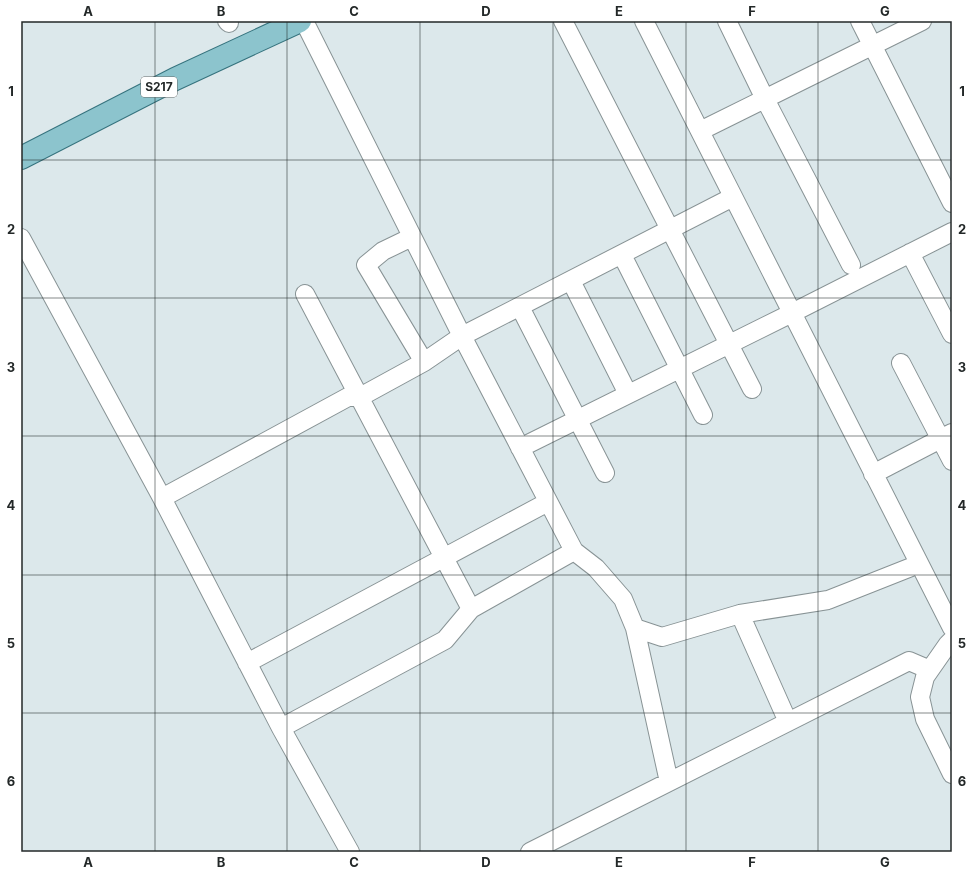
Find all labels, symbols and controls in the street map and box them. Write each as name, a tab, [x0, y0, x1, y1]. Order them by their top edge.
text: A	[83, 3, 93, 19]
text: B	[217, 3, 226, 19]
text: C	[349, 3, 359, 19]
text: D	[481, 3, 491, 19]
text: E	[615, 3, 623, 19]
text: F	[748, 3, 756, 19]
text: G	[880, 3, 890, 19]
road number: S217	[141, 77, 177, 97]
text: 1	[8, 83, 14, 99]
text: 1	[959, 83, 965, 99]
text: 2	[7, 221, 15, 237]
text: 2	[958, 221, 966, 237]
text: 3	[7, 359, 15, 375]
text: 3	[958, 359, 966, 375]
text: 4	[7, 497, 16, 513]
text: 4	[958, 497, 967, 513]
text: 5	[7, 635, 15, 651]
text: 5	[958, 635, 966, 651]
text: 6	[7, 773, 15, 789]
text: 6	[958, 773, 966, 789]
text: A	[83, 854, 93, 870]
text: B	[217, 854, 226, 870]
text: C	[349, 854, 359, 870]
text: D	[481, 854, 491, 870]
text: E	[615, 854, 623, 870]
text: F	[748, 854, 756, 870]
text: G	[880, 854, 890, 870]

